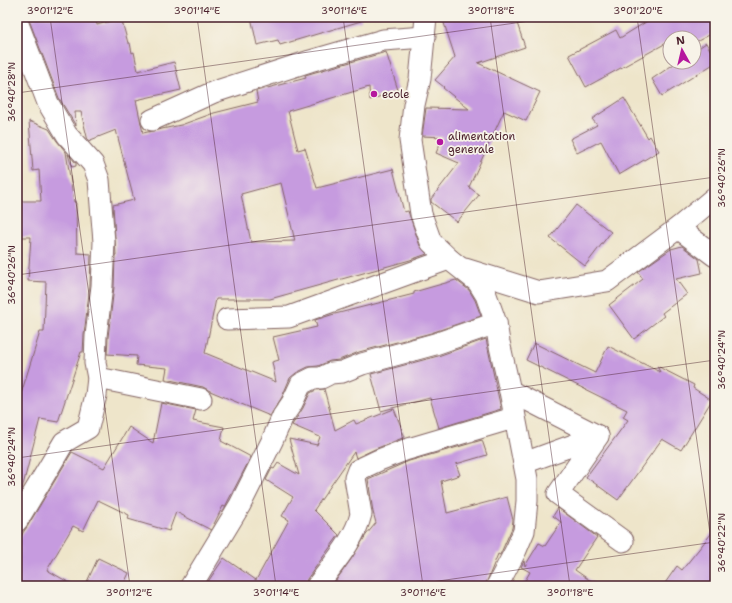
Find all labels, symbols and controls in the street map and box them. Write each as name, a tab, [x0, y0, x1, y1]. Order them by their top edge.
text: 3°01'12"E	[27, 4, 73, 17]
text: 3°01'14"E	[174, 4, 220, 17]
text: 3°01'16"E	[321, 4, 367, 17]
text: 3°01'18"E	[468, 4, 514, 17]
text: 3°01'20"E	[613, 4, 663, 17]
north arrow	[662, 30, 702, 70]
text: N	[675, 33, 686, 49]
text: 36°40'28"N	[5, 62, 18, 122]
place label: ecole	[382, 87, 410, 102]
marker: ecole	[369, 89, 379, 99]
place label: alimentation generale	[448, 129, 516, 157]
marker: alimentation generale	[435, 137, 445, 147]
text: 36°40'26"N	[715, 148, 728, 208]
text: 36°40'26"N	[5, 245, 18, 305]
text: 36°40'24"N	[715, 330, 728, 390]
text: 36°40'24"N	[5, 427, 18, 487]
text: 36°40'22"N	[715, 513, 728, 573]
text: 3°01'12"E	[106, 586, 152, 599]
text: 3°01'14"E	[253, 586, 299, 599]
text: 3°01'16"E	[400, 586, 446, 599]
text: 3°01'18"E	[547, 586, 593, 599]

